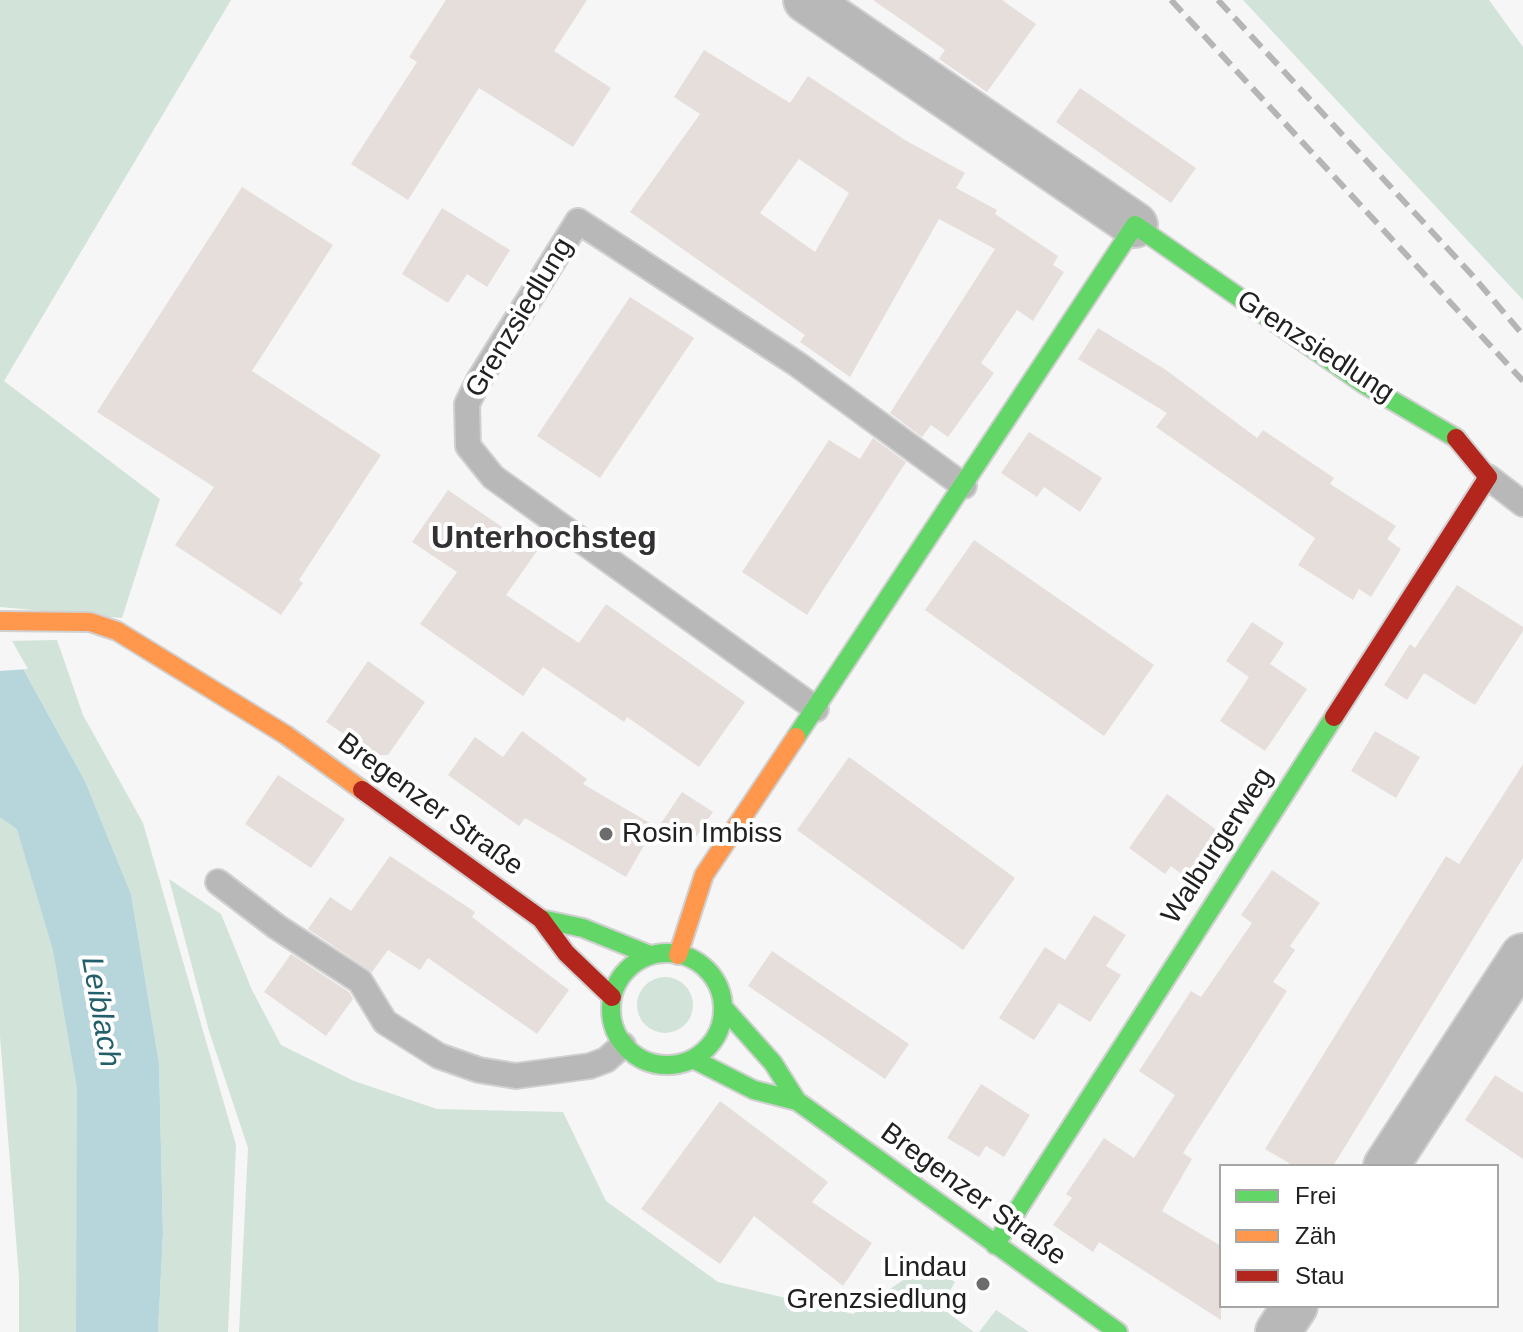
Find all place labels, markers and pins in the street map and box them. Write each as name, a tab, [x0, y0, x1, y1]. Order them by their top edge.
place label: Rosin Imbiss	[622, 817, 782, 851]
marker: Rosin Imbiss	[597, 825, 615, 843]
place label: Lindau Grenzsiedlung	[786, 1251, 967, 1317]
marker: Lindau Grenzsiedlung	[974, 1275, 992, 1293]

